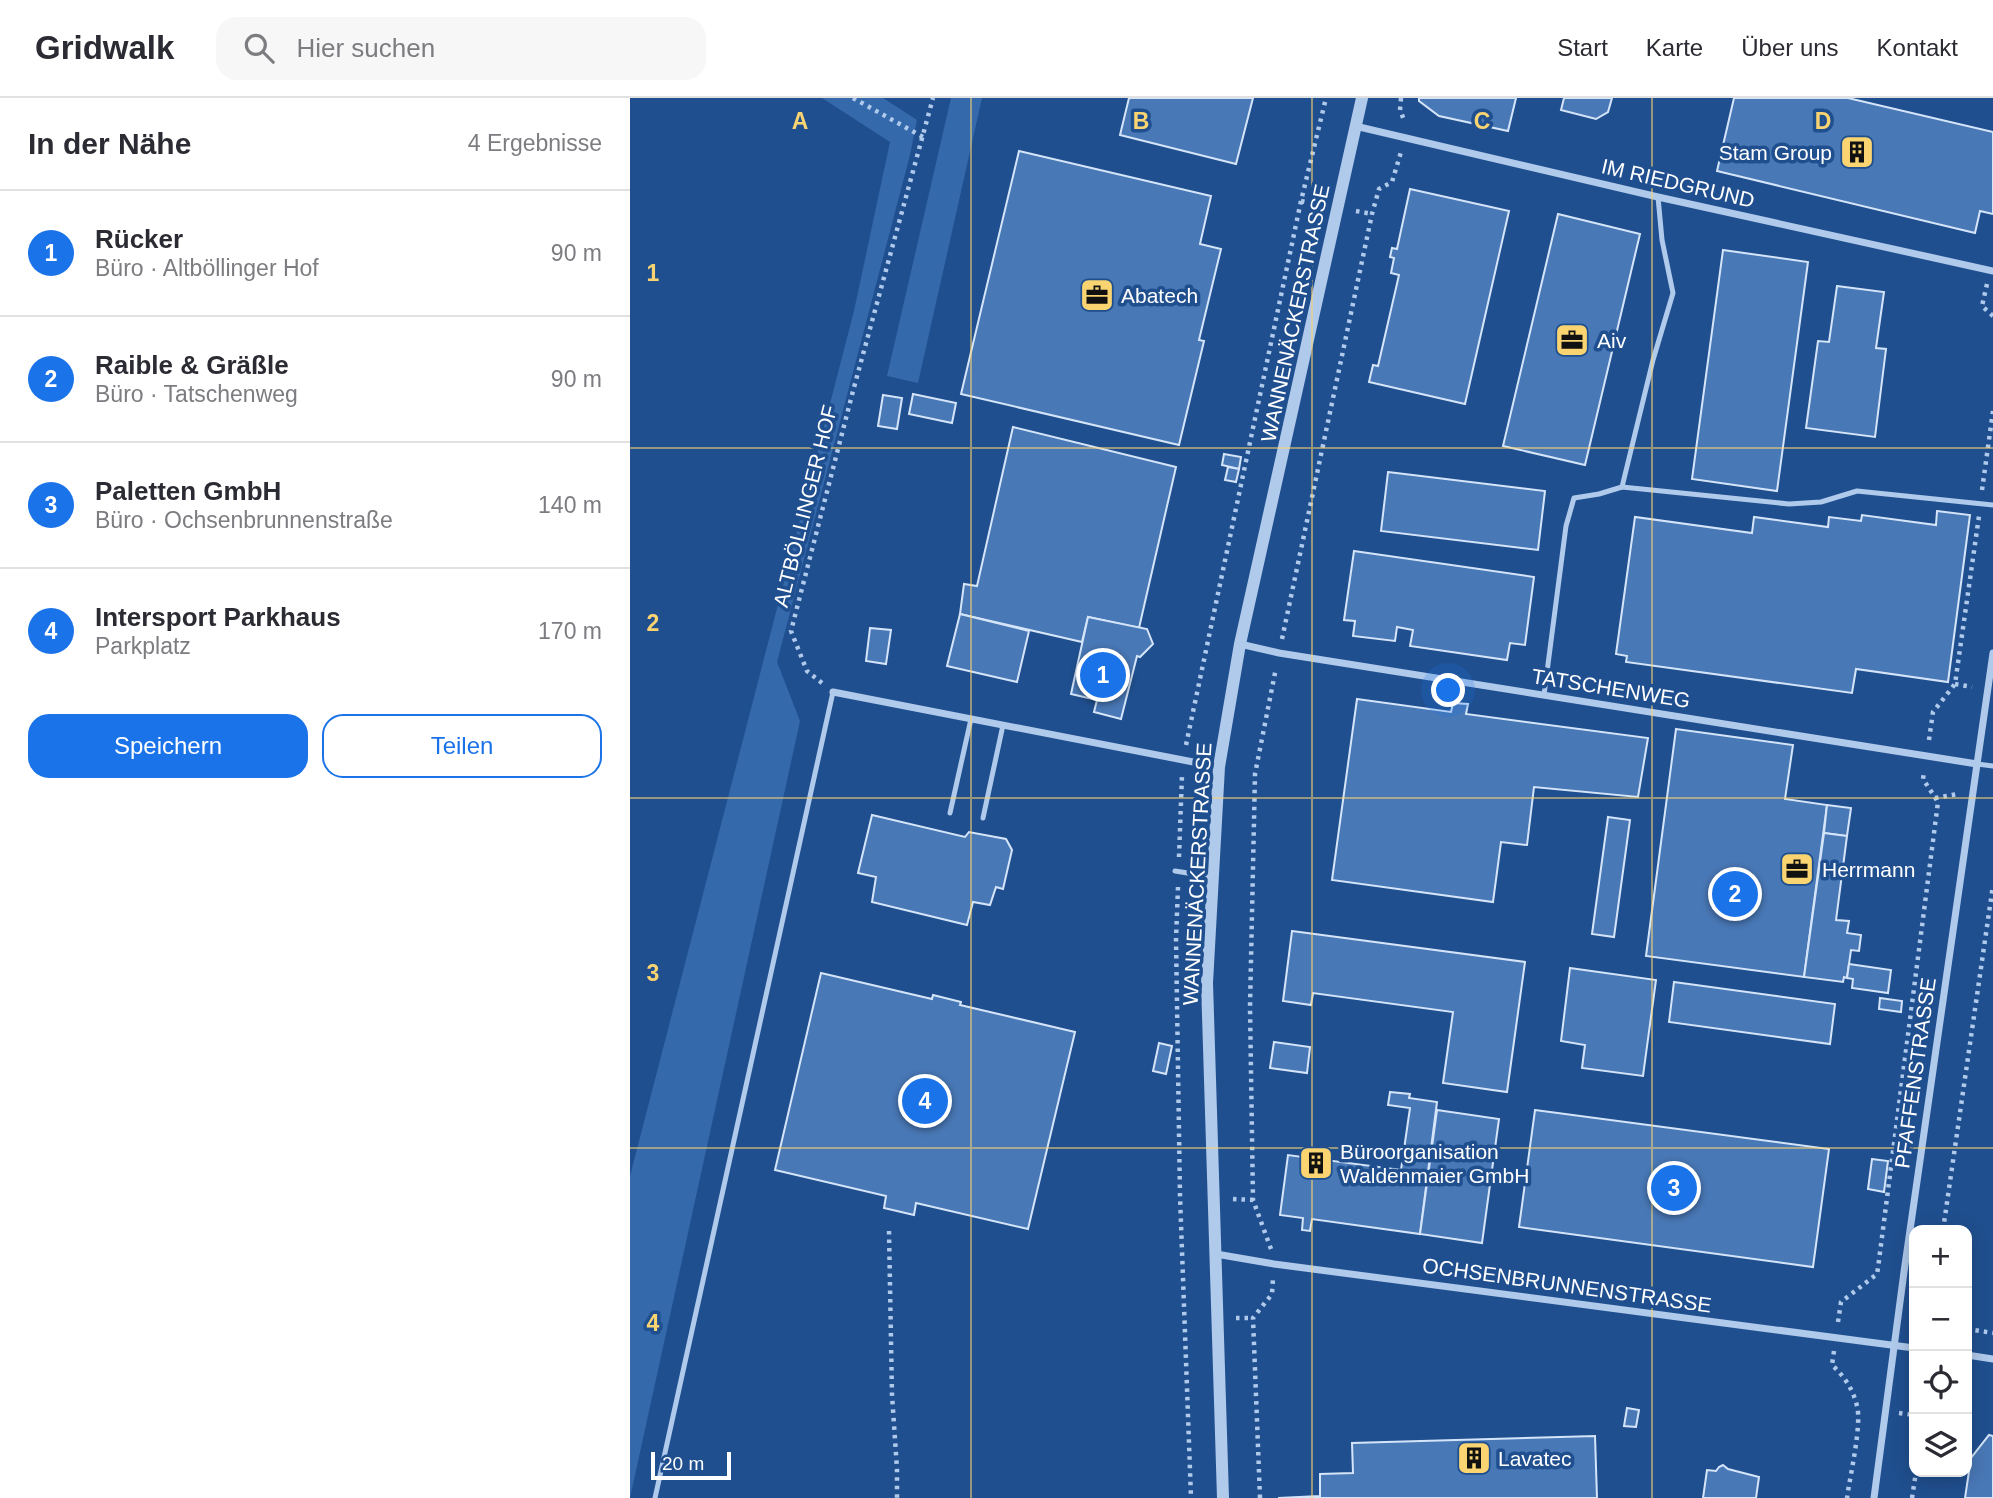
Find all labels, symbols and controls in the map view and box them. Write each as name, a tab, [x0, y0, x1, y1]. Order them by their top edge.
search box	[216, 17, 706, 80]
text: Gridwalk	[35, 29, 174, 66]
icon: search	[240, 29, 278, 67]
text: Hier suchen	[296, 33, 435, 63]
text: Start	[1557, 34, 1608, 61]
text: Karte	[1646, 34, 1703, 61]
text: Über uns	[1741, 34, 1839, 61]
text: Kontakt	[1877, 34, 1958, 61]
text: A	[792, 108, 808, 134]
text: B	[1133, 108, 1149, 134]
text: C	[1474, 108, 1490, 134]
text: D	[1815, 108, 1831, 134]
text: In der Nähe	[28, 127, 191, 160]
text: 4 Ergebnisse	[468, 130, 602, 156]
building icon: Stam Group	[1838, 133, 1876, 171]
place label: Stam Group	[1719, 141, 1832, 164]
street label: IM RIEDGRUND	[1599, 154, 1757, 212]
street label: WANNENÄCKERSTRASSE	[1256, 182, 1334, 444]
text: Rücker	[95, 224, 183, 254]
text: 1	[45, 240, 57, 266]
text: 90 m	[551, 240, 602, 266]
text: Büro · Altböllinger Hof	[95, 255, 319, 281]
text: 1	[647, 260, 660, 286]
office icon: Abatech	[1078, 276, 1116, 314]
place label: Abatech	[1121, 284, 1198, 307]
office icon: Aiv	[1553, 321, 1591, 359]
place label: Aiv	[1597, 329, 1627, 352]
text: Raible & Gräßle	[95, 350, 289, 380]
text: 2	[45, 366, 57, 392]
text: 90 m	[551, 366, 602, 392]
text: Büro · Tatschenweg	[95, 381, 298, 407]
street label: ALTBÖLLINGER HOF	[769, 403, 841, 609]
text: Paletten GmbH	[95, 476, 281, 506]
text: 3	[45, 492, 57, 518]
text: 140 m	[538, 492, 602, 518]
text: Büro · Ochsenbrunnenstraße	[95, 507, 393, 533]
text: Intersport Parkhaus	[95, 602, 341, 632]
text: 2	[647, 610, 659, 636]
text: 4	[45, 618, 57, 644]
text: 170 m	[538, 618, 602, 644]
text: Parkplatz	[95, 633, 191, 659]
pin: 1	[1080, 649, 1126, 701]
street label: TATSCHENWEG	[1530, 664, 1692, 712]
your location	[1431, 673, 1465, 707]
button: Speichern	[28, 714, 308, 778]
button: Teilen	[322, 714, 602, 778]
street label: WANNENÄCKERSTRASSE	[1179, 742, 1215, 1006]
office icon: Herrmann	[1778, 850, 1816, 888]
place label: Herrmann	[1822, 858, 1915, 881]
pin: 2	[1712, 868, 1758, 920]
text: 3	[647, 960, 659, 986]
street label: PFAFFENSTRASSE	[1890, 976, 1940, 1170]
pin: 4	[902, 1075, 948, 1127]
place label: Büroorganisation Waldenmaier GmbH	[1340, 1140, 1529, 1187]
building icon: Büroorganisation Waldenmaier GmbH	[1297, 1144, 1335, 1182]
pin: 3	[1651, 1162, 1697, 1214]
map controls	[1909, 1225, 1972, 1477]
button: +	[1909, 1225, 1972, 1288]
street label: OCHSENBRUNNENSTRASSE	[1421, 1253, 1713, 1317]
button: −	[1909, 1288, 1972, 1351]
text: 4	[647, 1310, 660, 1336]
button: locate	[1909, 1351, 1972, 1414]
button: layers	[1909, 1414, 1972, 1477]
building icon: Lavatec	[1455, 1439, 1493, 1477]
place label: Lavatec	[1498, 1447, 1572, 1470]
scale bar	[651, 1449, 732, 1481]
text: 20 m	[662, 1453, 704, 1474]

